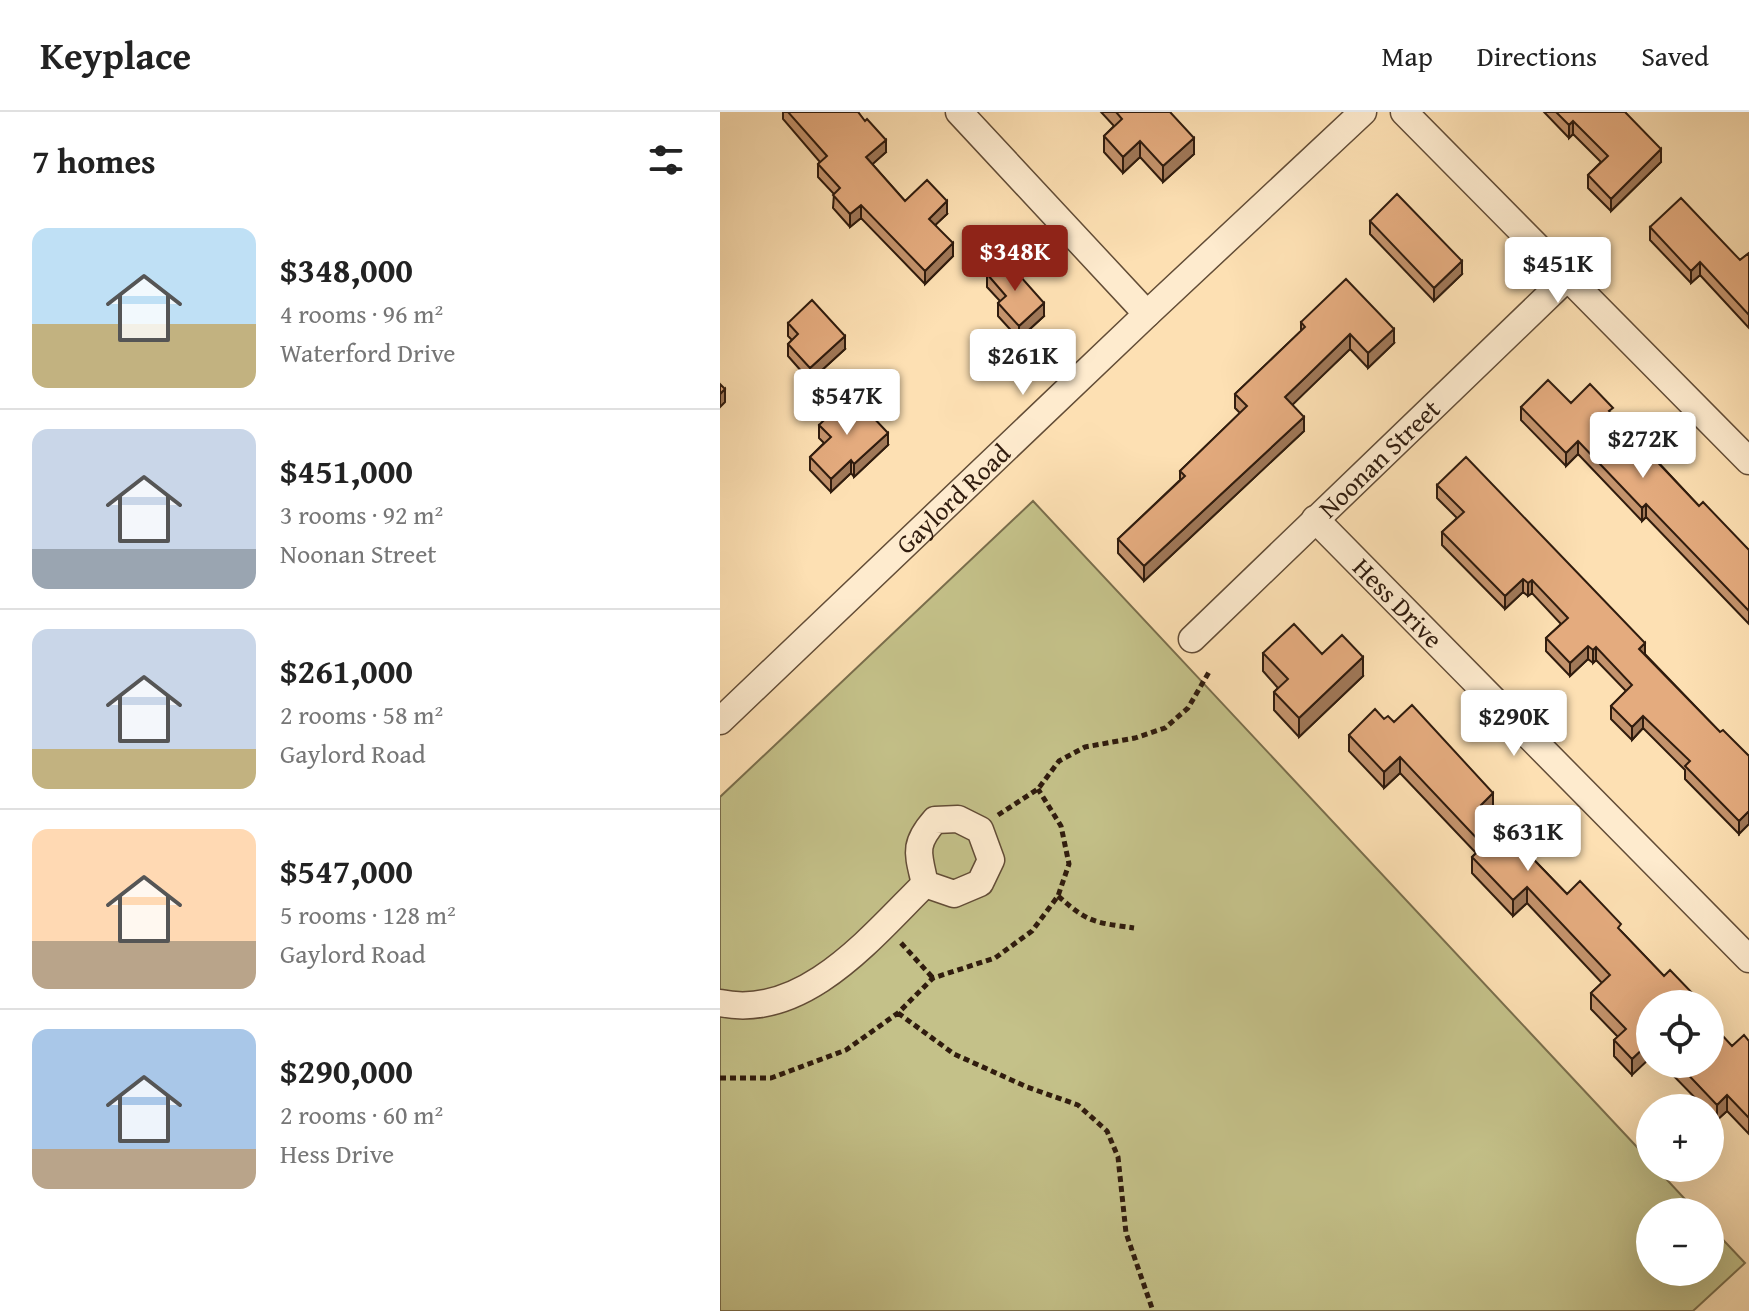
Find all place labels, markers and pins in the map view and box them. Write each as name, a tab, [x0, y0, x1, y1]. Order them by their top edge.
pin: $348K	[959, 225, 1071, 293]
pin: $451K	[1502, 237, 1614, 305]
pin: $261K	[967, 329, 1079, 397]
pin: $547K	[791, 369, 903, 437]
pin: $272K	[1587, 412, 1699, 480]
pin: $290K	[1458, 690, 1570, 758]
pin: $631K	[1472, 805, 1584, 873]

